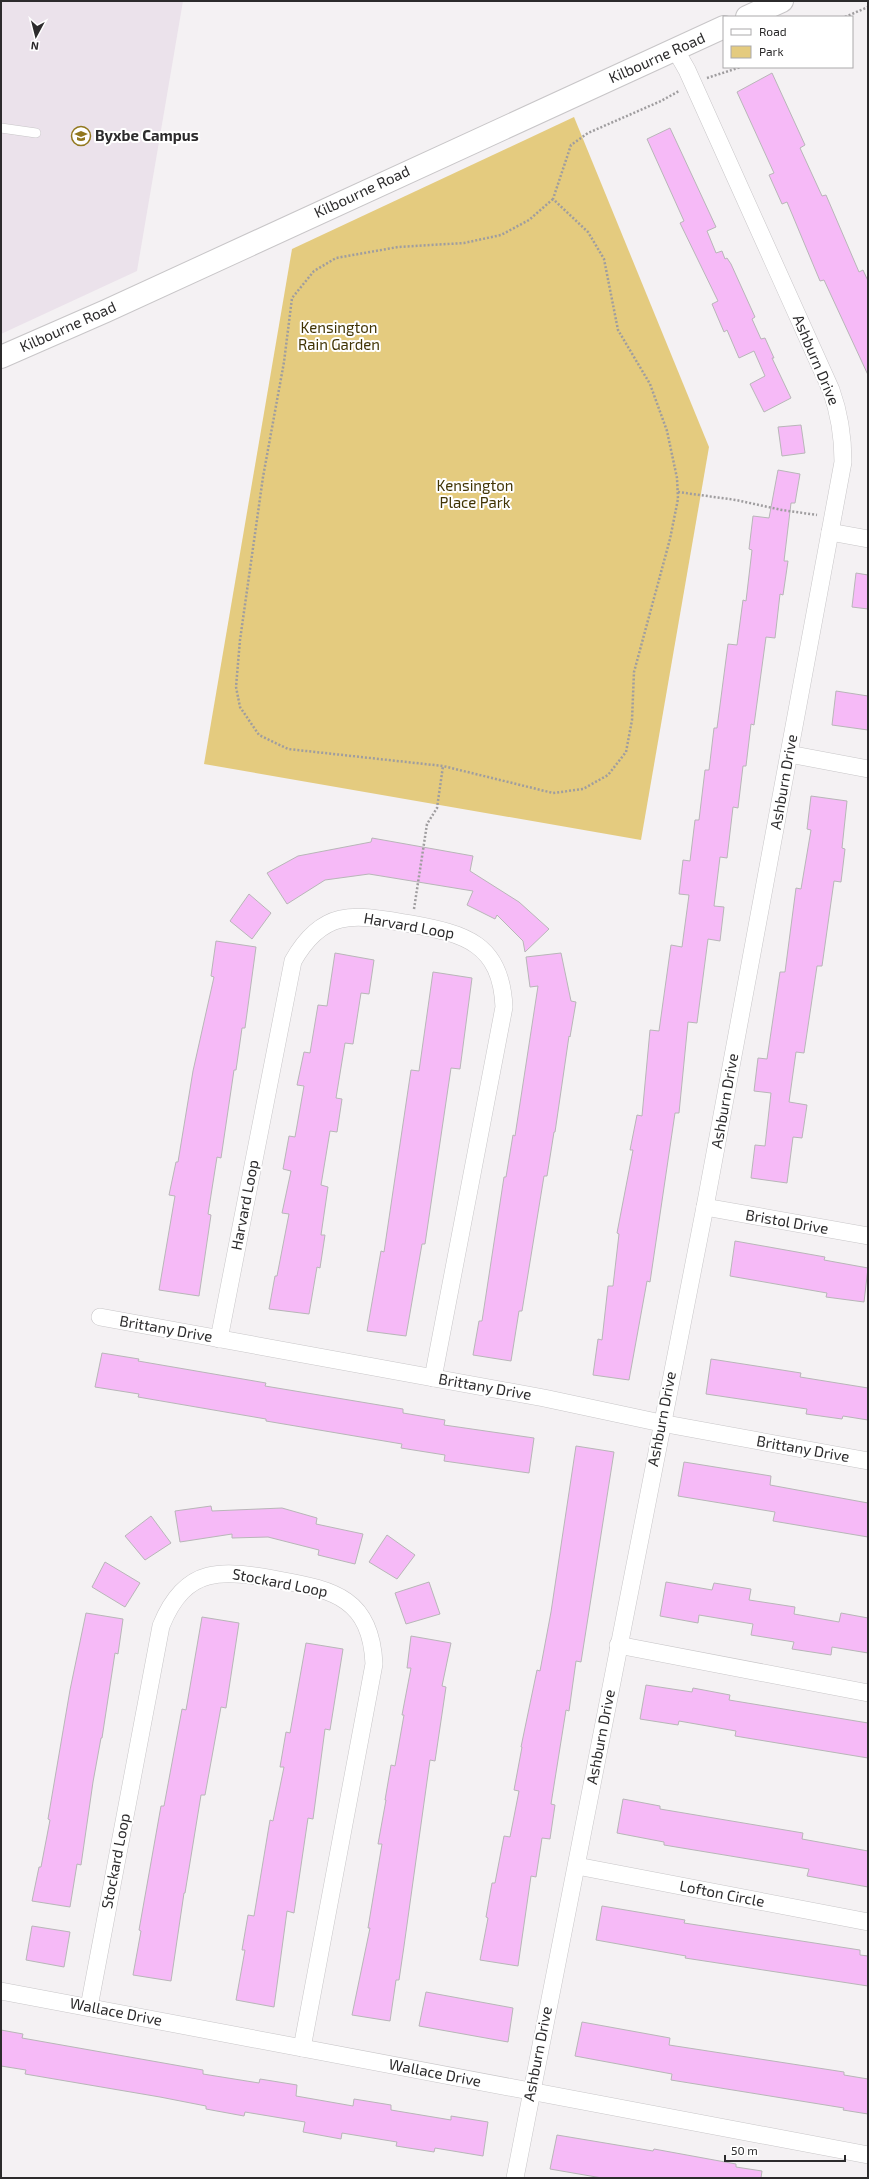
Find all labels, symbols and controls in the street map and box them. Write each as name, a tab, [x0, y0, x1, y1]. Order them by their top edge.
north arrow	[16, 16, 56, 56]
legend	[723, 16, 853, 68]
text: Road	[759, 24, 787, 38]
street label: Kilbourne Road	[606, 28, 707, 86]
text: N	[30, 39, 39, 53]
text: Park	[759, 44, 784, 58]
school or university icon: Byxbe Campus	[70, 125, 92, 147]
place label: Byxbe Campus	[95, 126, 199, 145]
street label: Kilbourne Road	[311, 161, 412, 221]
street label: Kilbourne Road	[17, 297, 118, 355]
street label: Ashburn Drive	[790, 312, 844, 408]
park label: Kensington Rain Garden	[298, 318, 380, 353]
park label: Kensington Place Park	[437, 476, 513, 511]
street label: Ashburn Drive	[766, 733, 800, 831]
street label: Harvard Loop	[363, 908, 456, 942]
street label: Ashburn Drive	[707, 1052, 741, 1150]
street label: Harvard Loop	[226, 1158, 262, 1251]
street label: Bristol Drive	[744, 1205, 830, 1237]
street label: Brittany Drive	[118, 1311, 214, 1345]
street label: Brittany Drive	[437, 1369, 533, 1403]
street label: Ashburn Drive	[643, 1370, 679, 1468]
street label: Brittany Drive	[755, 1431, 851, 1465]
street label: Stockard Loop	[231, 1564, 330, 1600]
street label: Ashburn Drive	[582, 1688, 618, 1786]
street label: Stockard Loop	[97, 1811, 133, 1910]
street label: Lofton Circle	[678, 1876, 766, 1910]
street label: Wallace Drive	[69, 1993, 164, 2029]
street label: Ashburn Drive	[519, 2005, 555, 2103]
street label: Wallace Drive	[388, 2054, 483, 2090]
scale bar	[725, 2137, 845, 2163]
text: 50 m	[731, 2143, 758, 2157]

